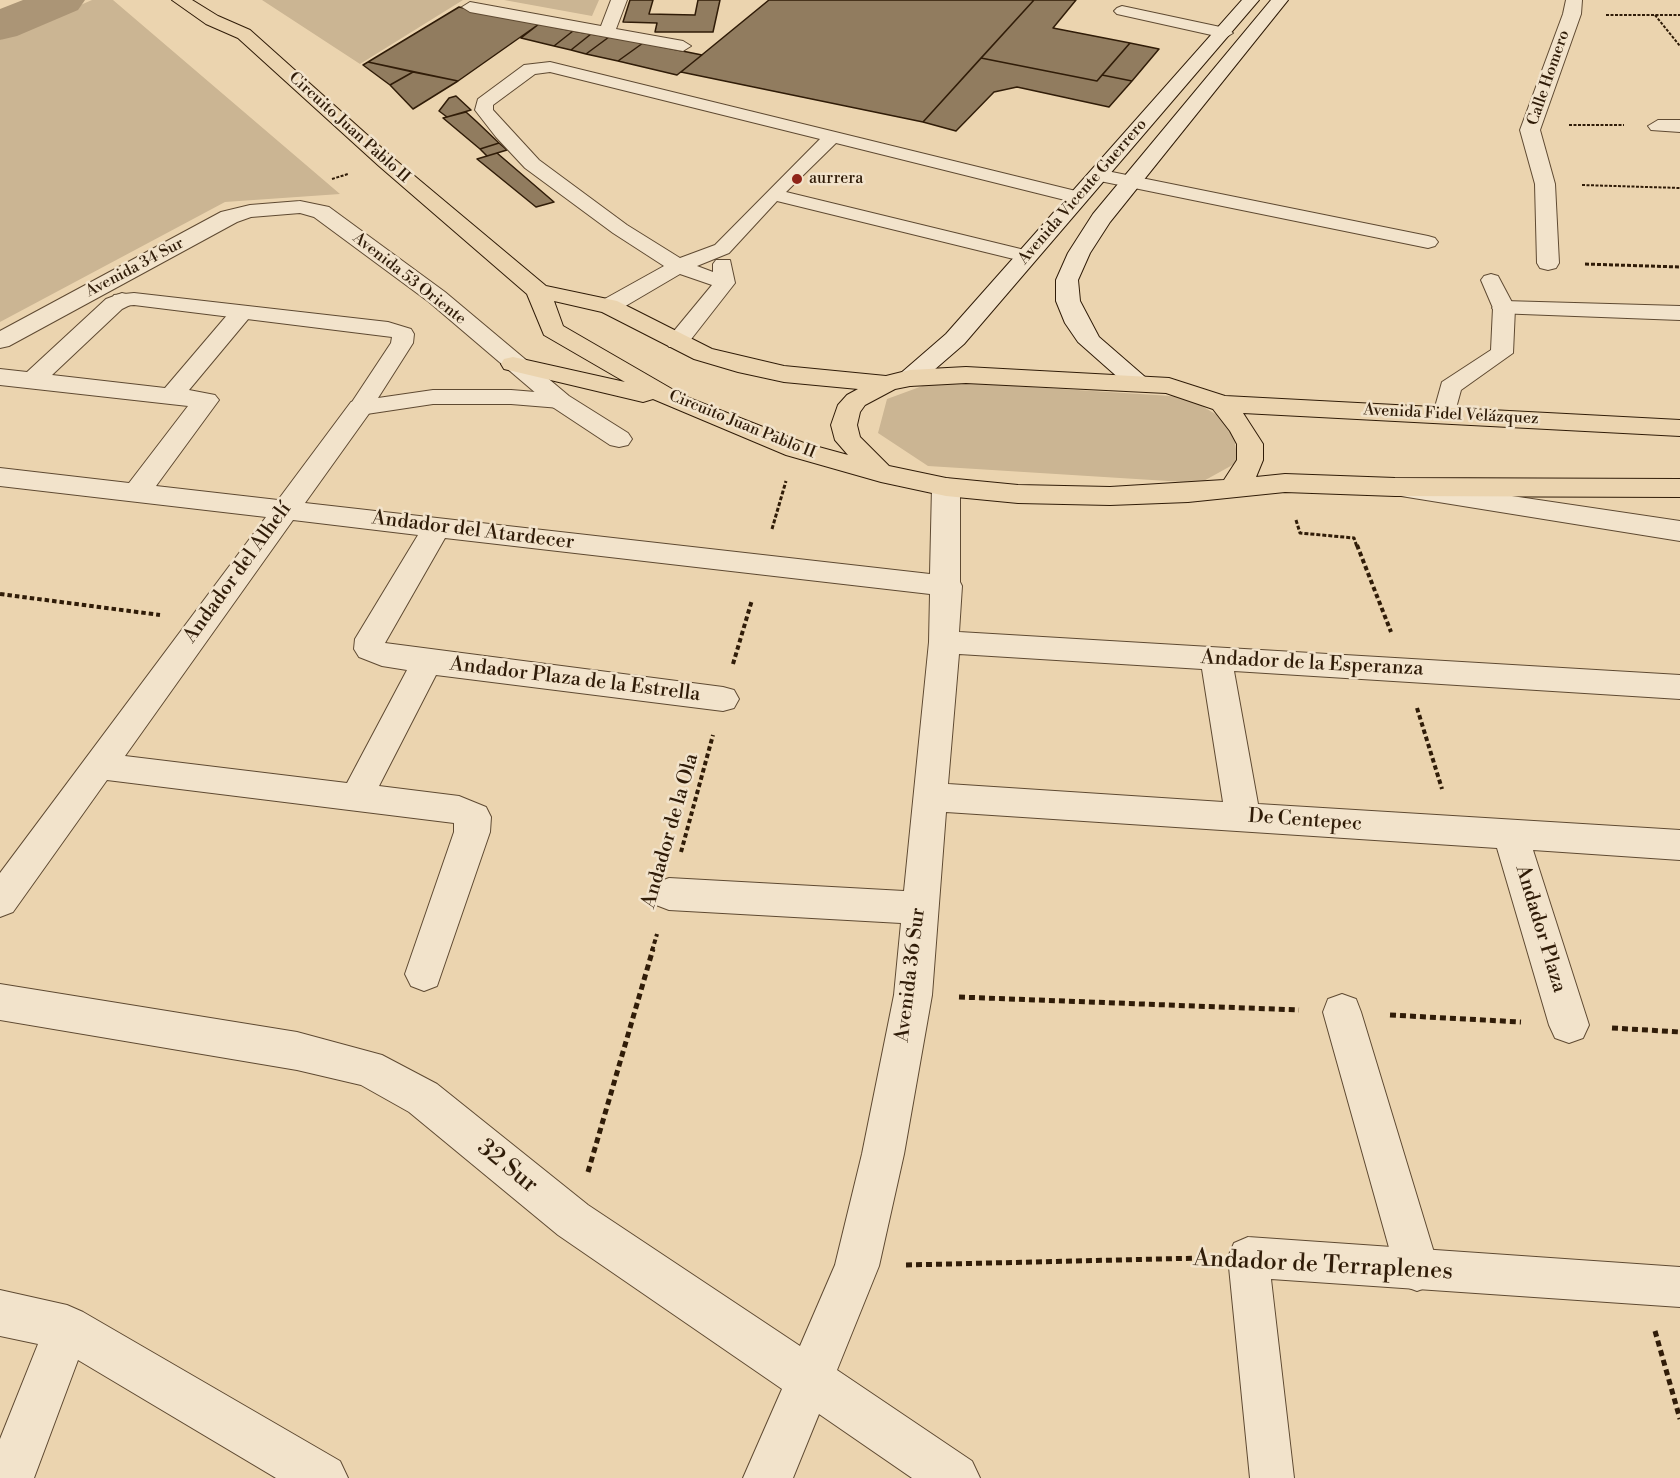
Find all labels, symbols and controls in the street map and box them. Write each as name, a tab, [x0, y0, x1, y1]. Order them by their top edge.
street label: Calle Homero	[1524, 28, 1574, 128]
street label: Circuito Juan Pablo II	[284, 69, 414, 187]
street label: Avenida Vicente Guerrero	[1015, 115, 1151, 269]
place label: aurrera	[809, 169, 863, 189]
marker: aurrera	[790, 172, 804, 186]
street label: Avenida 53 Oriente	[349, 229, 469, 329]
street label: Avenida 34 Sur	[83, 234, 187, 302]
street label: Circuito Juan Pablo II	[666, 387, 818, 463]
street label: Avenida Fidel Velázquez	[1363, 401, 1539, 429]
street label: Andador del Alhelí	[179, 498, 297, 648]
street label: Andador del Atardecer	[370, 507, 576, 555]
street label: Andador de la Esperanza	[1200, 646, 1424, 682]
street label: Andador Plaza de la Estrella	[448, 653, 702, 707]
street label: Andador de la Ola	[637, 751, 705, 911]
street label: De Centepec	[1247, 805, 1363, 837]
street label: Andador Plaza	[1509, 862, 1571, 996]
street label: Avenida 36 Sur	[891, 906, 931, 1044]
street label: 32 Sur	[471, 1134, 543, 1200]
street label: Andador de Terraplenes	[1193, 1245, 1453, 1287]

